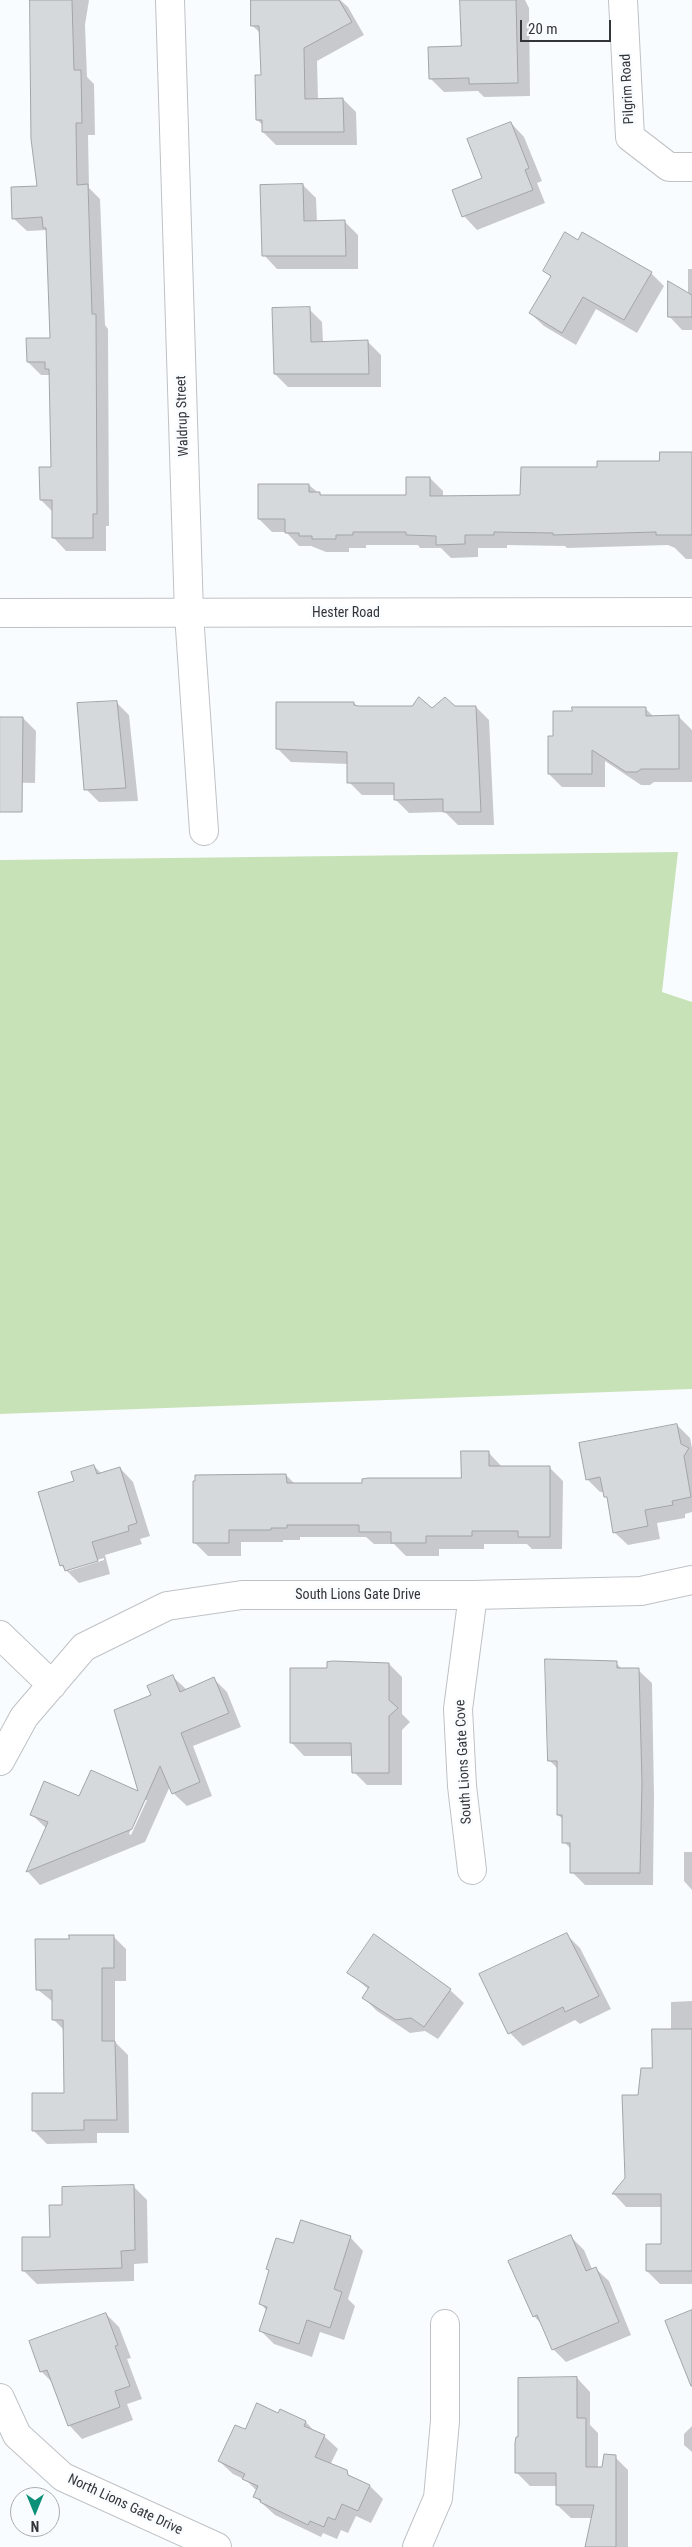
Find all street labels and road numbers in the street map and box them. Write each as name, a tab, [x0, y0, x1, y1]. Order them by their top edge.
street label: Pilgrim Road	[618, 53, 638, 125]
street label: Waldrup Street	[173, 375, 193, 457]
street label: Hester Road	[312, 605, 380, 621]
street label: South Lions Gate Drive	[295, 1587, 421, 1603]
street label: South Lions Gate Cove	[452, 1699, 476, 1825]
street label: North Lions Gate Drive	[65, 2471, 185, 2539]

